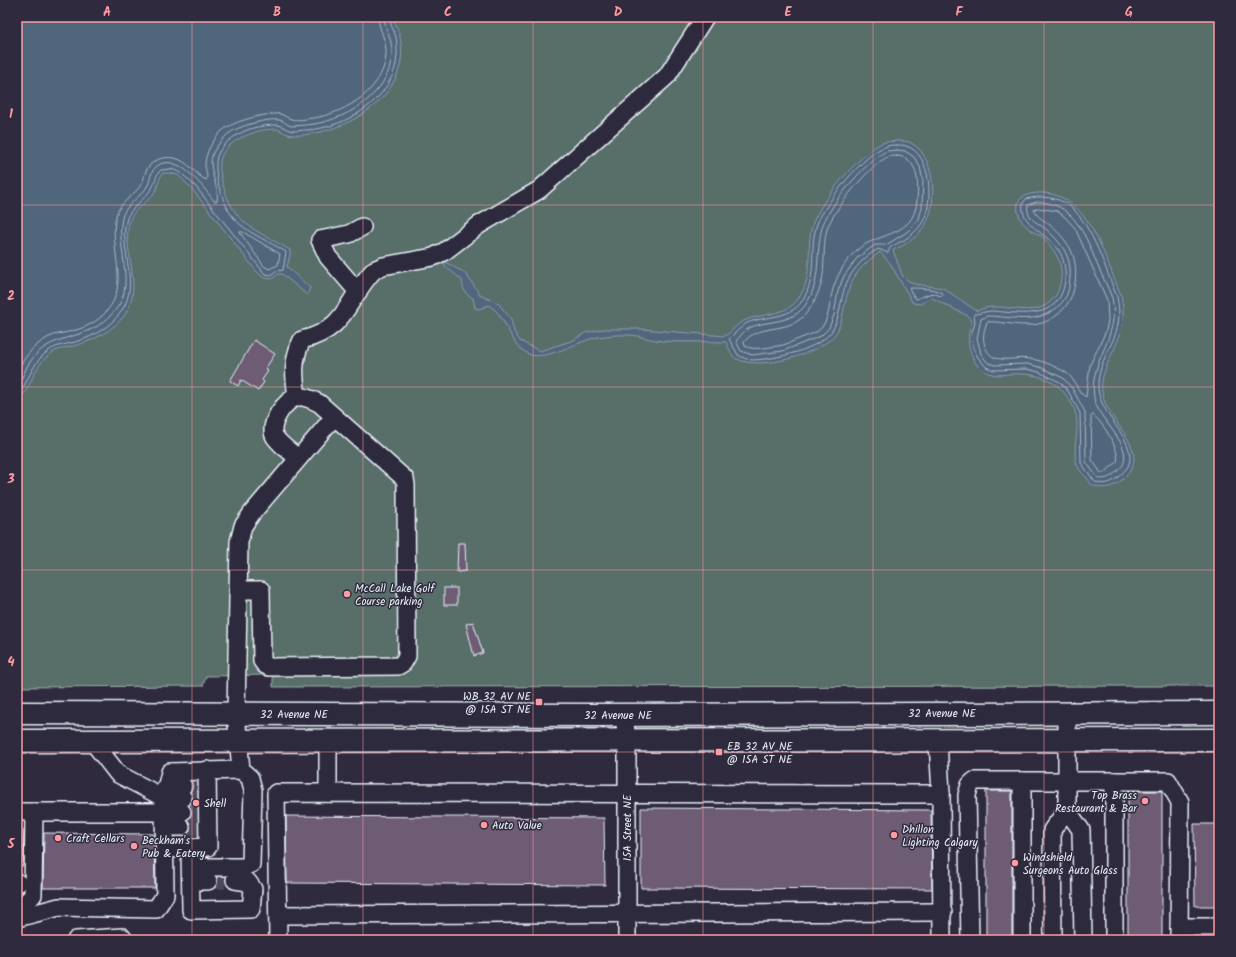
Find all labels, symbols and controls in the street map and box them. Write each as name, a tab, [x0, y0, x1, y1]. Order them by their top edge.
text: A	[103, 2, 111, 23]
text: B	[273, 2, 281, 23]
text: C	[444, 2, 452, 23]
text: D	[614, 2, 623, 23]
text: E	[784, 2, 792, 23]
text: F	[955, 2, 963, 23]
text: G	[1125, 2, 1133, 23]
text: 1	[9, 104, 13, 125]
text: 2	[7, 286, 15, 307]
text: 3	[6, 469, 15, 490]
place label: McCall Lake Golf Course parking	[355, 580, 436, 611]
marker: McCall Lake Golf Course parking	[342, 589, 352, 599]
text: 4	[7, 652, 15, 673]
place label: WB 32 AV NE @ 15A ST NE	[463, 688, 532, 719]
marker: WB 32 AV NE @ 15A ST NE	[534, 697, 544, 707]
street label: 32 Avenue NE	[908, 705, 976, 723]
street label: 32 Avenue NE	[260, 706, 328, 724]
street label: 32 Avenue NE	[584, 707, 652, 725]
place label: EB 32 AV NE @ 15A ST NE	[727, 738, 793, 769]
marker: EB 32 AV NE @ 15A ST NE	[714, 747, 724, 757]
place label: Top Brass Restaurant & Bar	[1055, 787, 1138, 818]
street label: 15A Street NE	[619, 794, 637, 861]
place label: Shell	[204, 795, 226, 813]
marker: Top Brass Restaurant & Bar	[1140, 796, 1150, 806]
marker: Shell	[191, 798, 201, 808]
place label: Auto Value	[492, 817, 542, 835]
marker: Auto Value	[479, 820, 489, 830]
place label: Dhillon Lighting Calgary	[902, 821, 979, 852]
place label: Craft Cellars	[66, 830, 125, 848]
marker: Dhillon Lighting Calgary	[889, 830, 899, 840]
place label: Beckham's Pub & Eatery	[142, 832, 206, 863]
marker: Craft Cellars	[53, 833, 63, 843]
text: 5	[7, 834, 16, 855]
marker: Beckham's Pub & Eatery	[129, 841, 139, 851]
place label: Windshield Surgeons Auto Glass	[1023, 849, 1118, 880]
marker: Windshield Surgeons Auto Glass	[1010, 858, 1020, 868]

